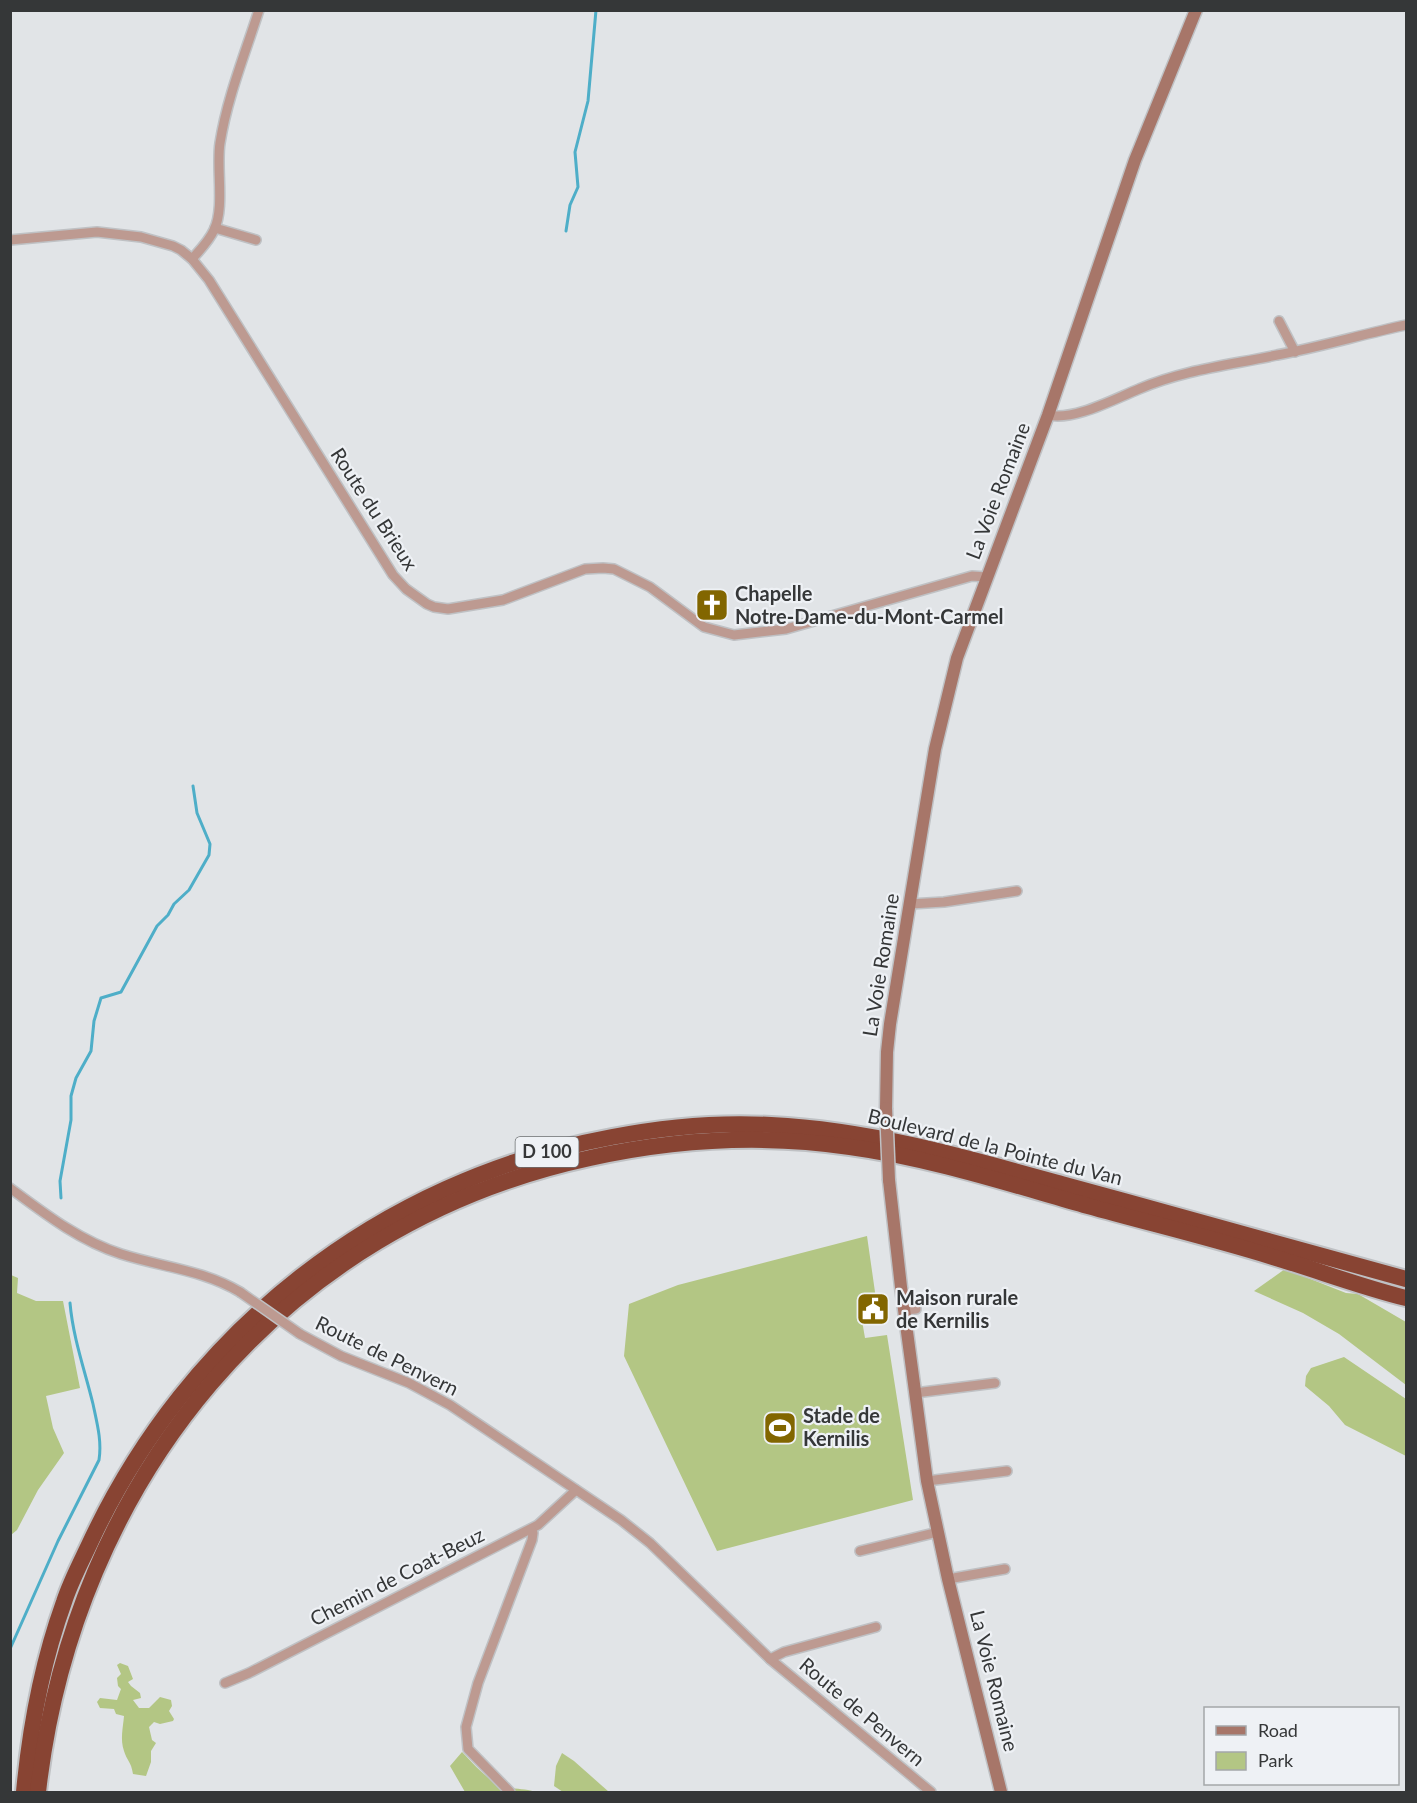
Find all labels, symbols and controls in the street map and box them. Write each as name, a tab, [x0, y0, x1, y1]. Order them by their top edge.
street label: La Voie Romaine	[960, 419, 1034, 562]
street label: Route du Brieux	[326, 443, 423, 574]
place label: Chapelle Notre-Dame-du-Mont-Carmel	[735, 581, 1004, 628]
church icon: Chapelle Notre-Dame-du-Mont-Carmel	[694, 587, 730, 623]
street label: La Voie Romaine	[857, 892, 903, 1038]
street label: Boulevard de la Pointe du Van	[865, 1103, 1125, 1189]
road number: D 100	[516, 1137, 578, 1167]
place label: Maison rurale de Kernilis	[896, 1285, 1018, 1332]
public building icon: Maison rurale de Kernilis	[855, 1291, 891, 1327]
street label: Route de Penvern	[312, 1310, 463, 1400]
place label: Stade de Kernilis	[803, 1403, 880, 1450]
sports icon: Stade de Kernilis	[762, 1410, 798, 1446]
street label: Chemin de Coat-Beuz	[306, 1522, 488, 1630]
street label: La Voie Romaine	[966, 1608, 1024, 1754]
street label: Route de Penvern	[795, 1652, 930, 1771]
legend	[1204, 1707, 1399, 1785]
text: Road	[1258, 1719, 1298, 1741]
text: Park	[1258, 1749, 1294, 1771]

